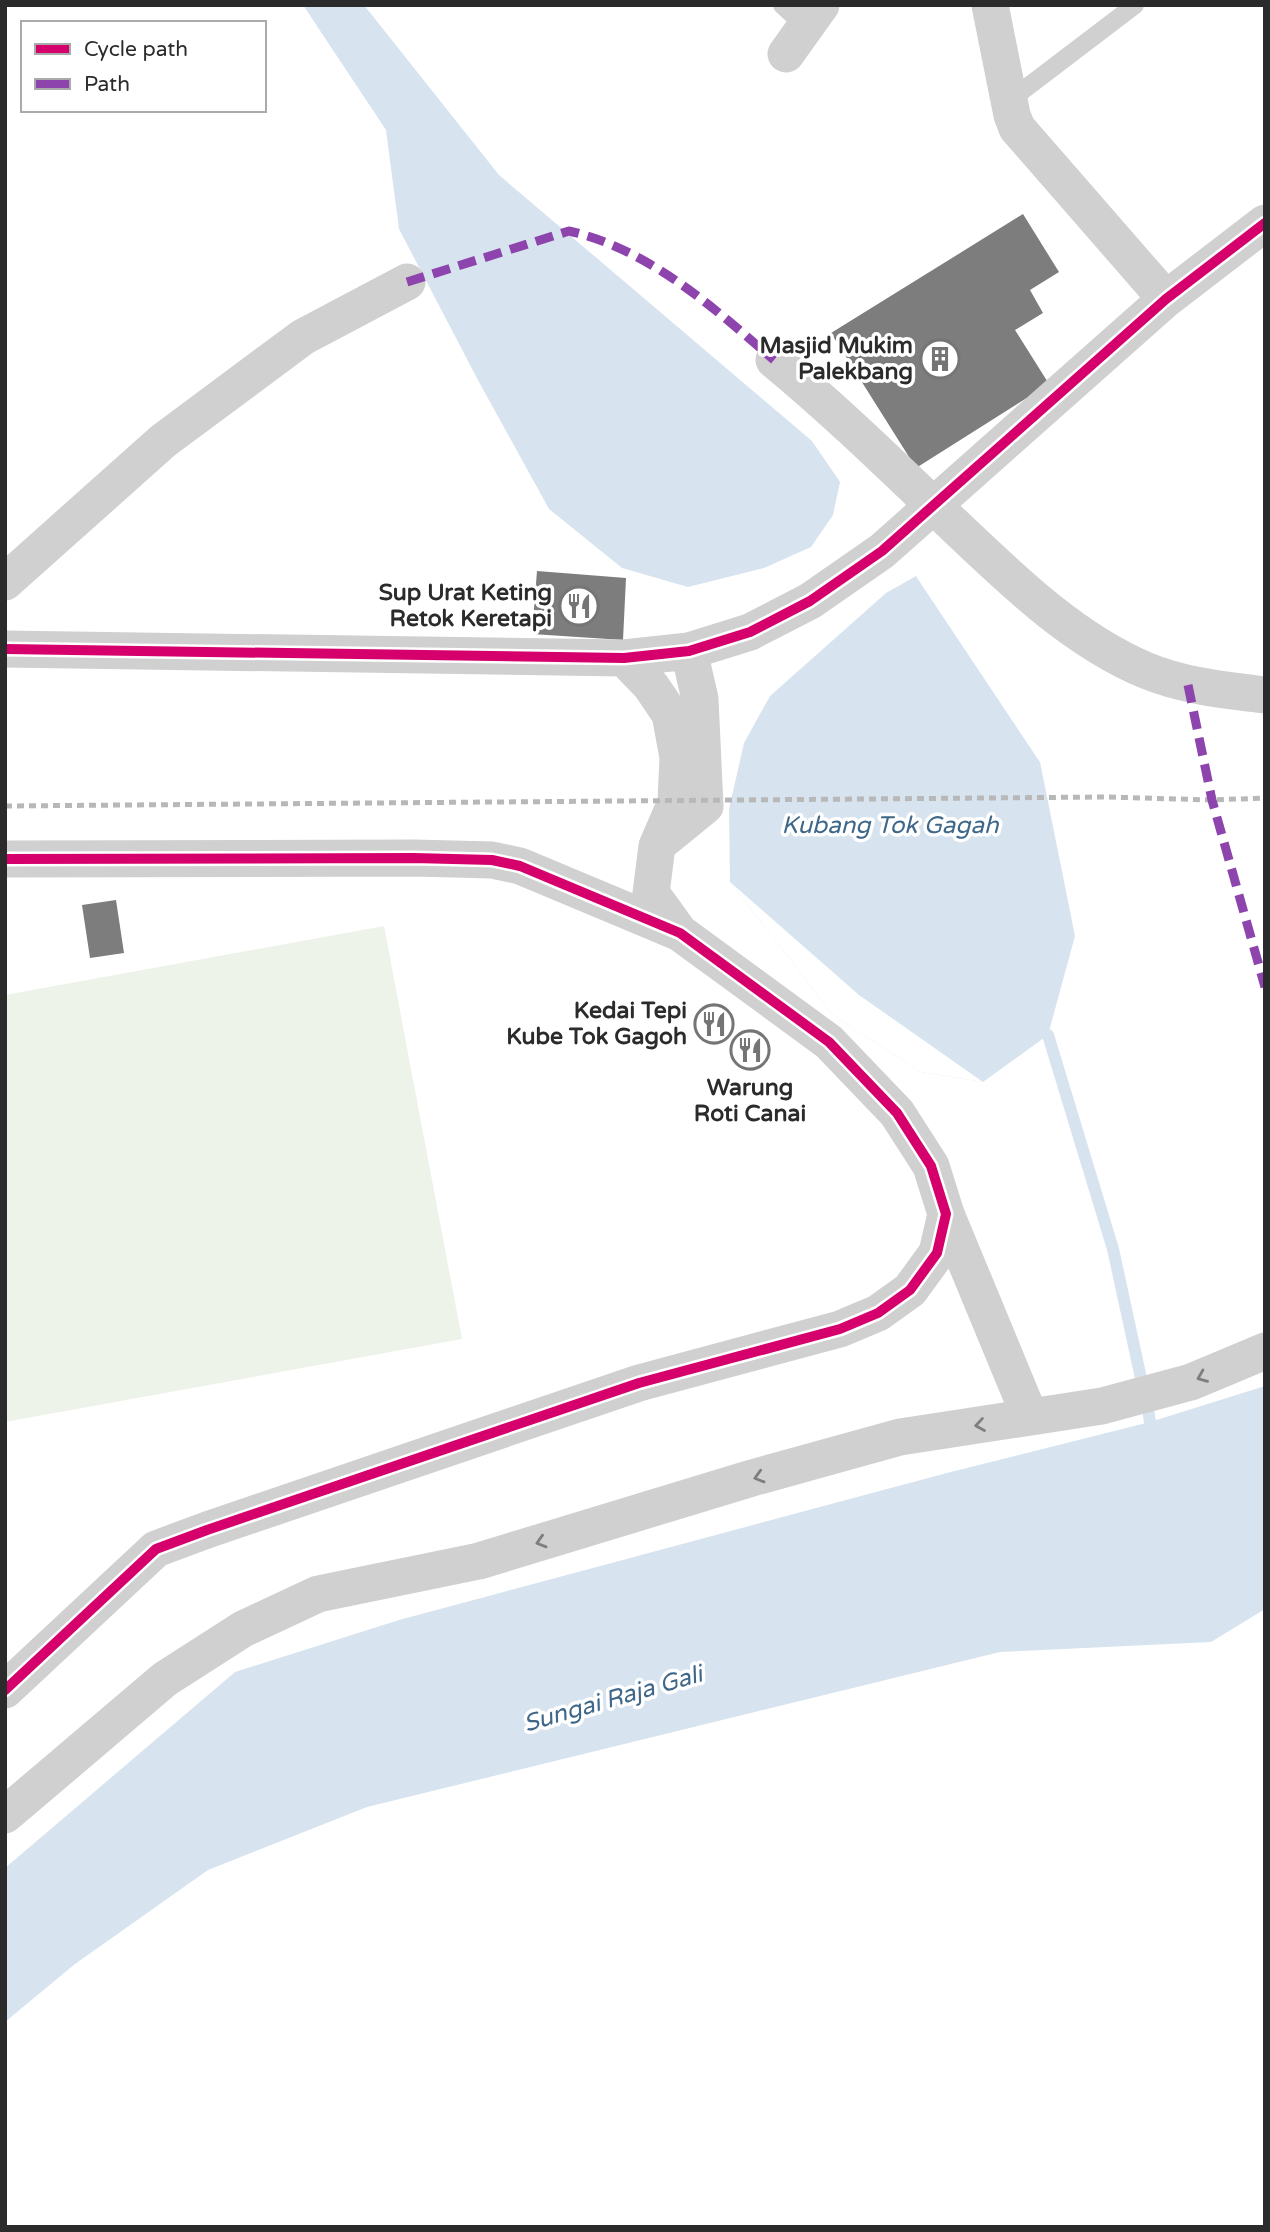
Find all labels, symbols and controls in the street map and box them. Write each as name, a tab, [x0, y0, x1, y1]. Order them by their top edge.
legend	[21, 21, 266, 112]
text: Cycle path	[84, 37, 188, 62]
text: Path	[84, 72, 130, 97]
place label: Masjid Mukim Palekbang	[759, 332, 913, 386]
building icon: Masjid Mukim Palekbang	[919, 338, 961, 380]
place label: Sup Urat Keting Retok Keretapi	[379, 579, 552, 633]
restaurant icon: Sup Urat Keting Retok Keretapi	[558, 585, 600, 627]
water label: Kubang Tok Gagah	[781, 811, 1000, 840]
place label: Kedai Tepi Kube Tok Gagoh	[506, 997, 687, 1051]
restaurant icon: Kedai Tepi Kube Tok Gagoh	[693, 1003, 735, 1045]
restaurant icon: Warung Roti Canai	[729, 1029, 771, 1071]
place label: Warung Roti Canai	[694, 1074, 806, 1128]
one-way arrow	[1196, 1369, 1208, 1383]
one-way arrow	[974, 1417, 986, 1432]
one-way arrow	[753, 1468, 765, 1483]
one-way arrow	[535, 1533, 547, 1548]
water label: Sungai Raja Gali	[520, 1659, 709, 1738]

